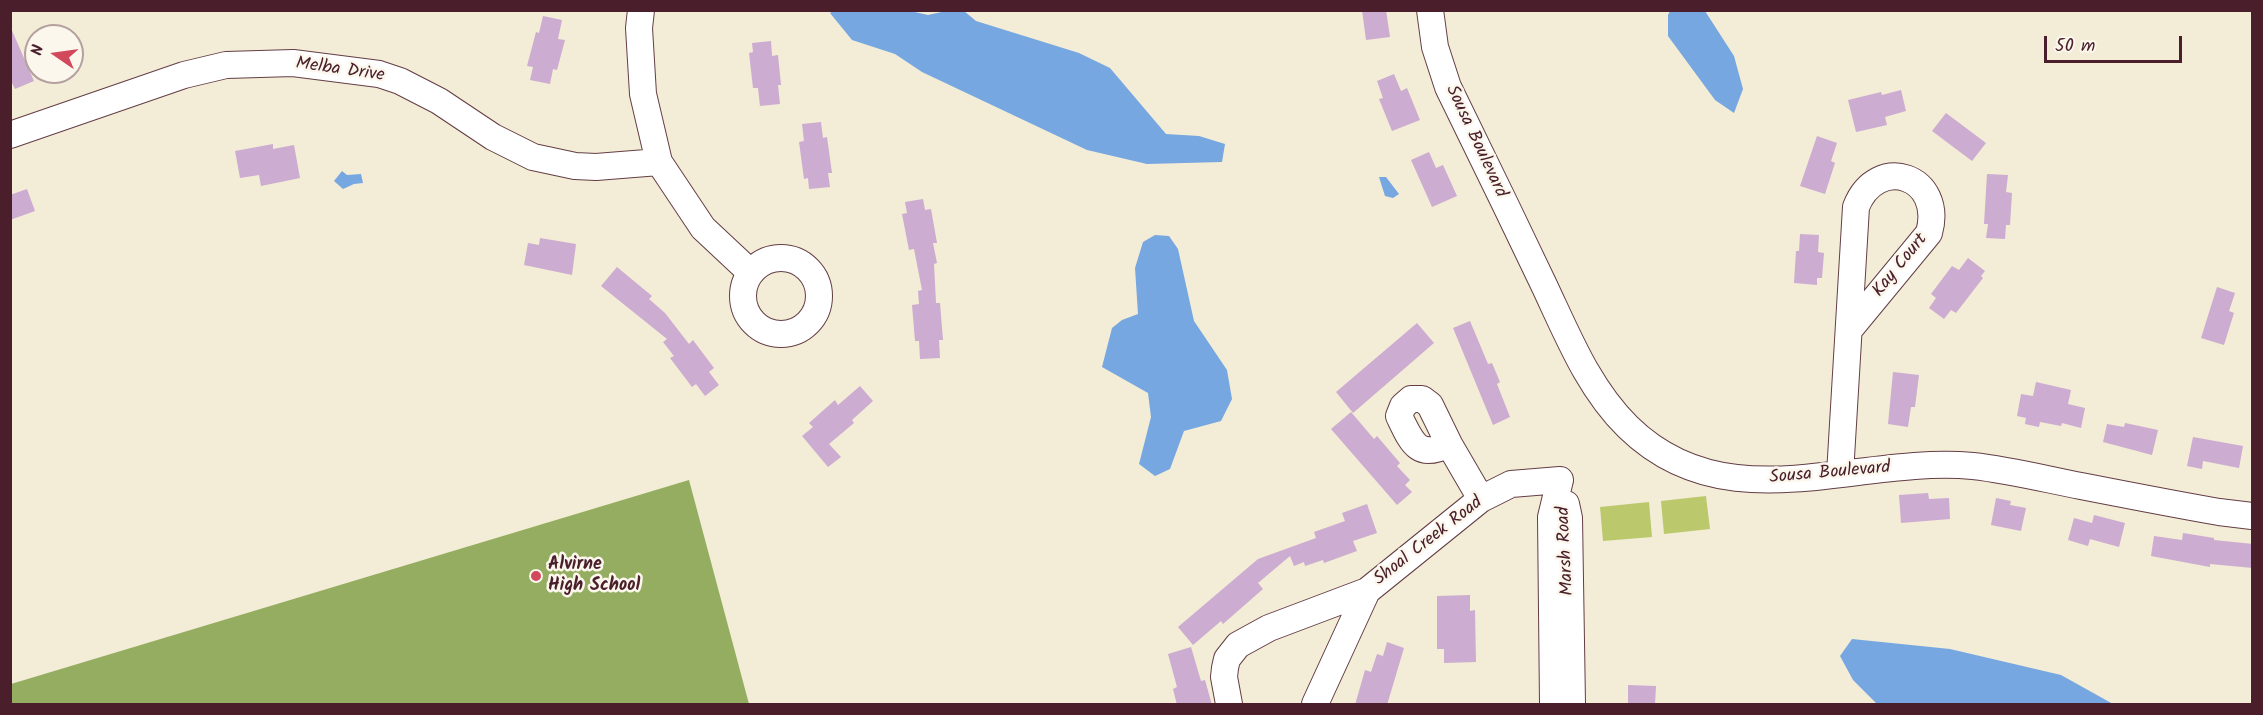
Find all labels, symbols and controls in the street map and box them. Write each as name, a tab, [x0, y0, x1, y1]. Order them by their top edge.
north arrow	[24, 24, 84, 84]
scale bar	[2047, 24, 2185, 62]
text: 50 m	[2055, 32, 2095, 61]
text: N	[25, 43, 51, 58]
street label: Melba Drive	[294, 54, 386, 88]
street label: Sousa Boulevard	[1440, 82, 1510, 202]
street label: Kay Court	[1869, 230, 1933, 302]
street label: Sousa Boulevard	[1769, 458, 1891, 490]
street label: Shoal Creek Road	[1370, 493, 1488, 591]
street label: Marsh Road	[1554, 506, 1580, 596]
place label: Alvirne High School	[548, 555, 640, 598]
marker: Alvirne High School	[529, 569, 543, 583]

